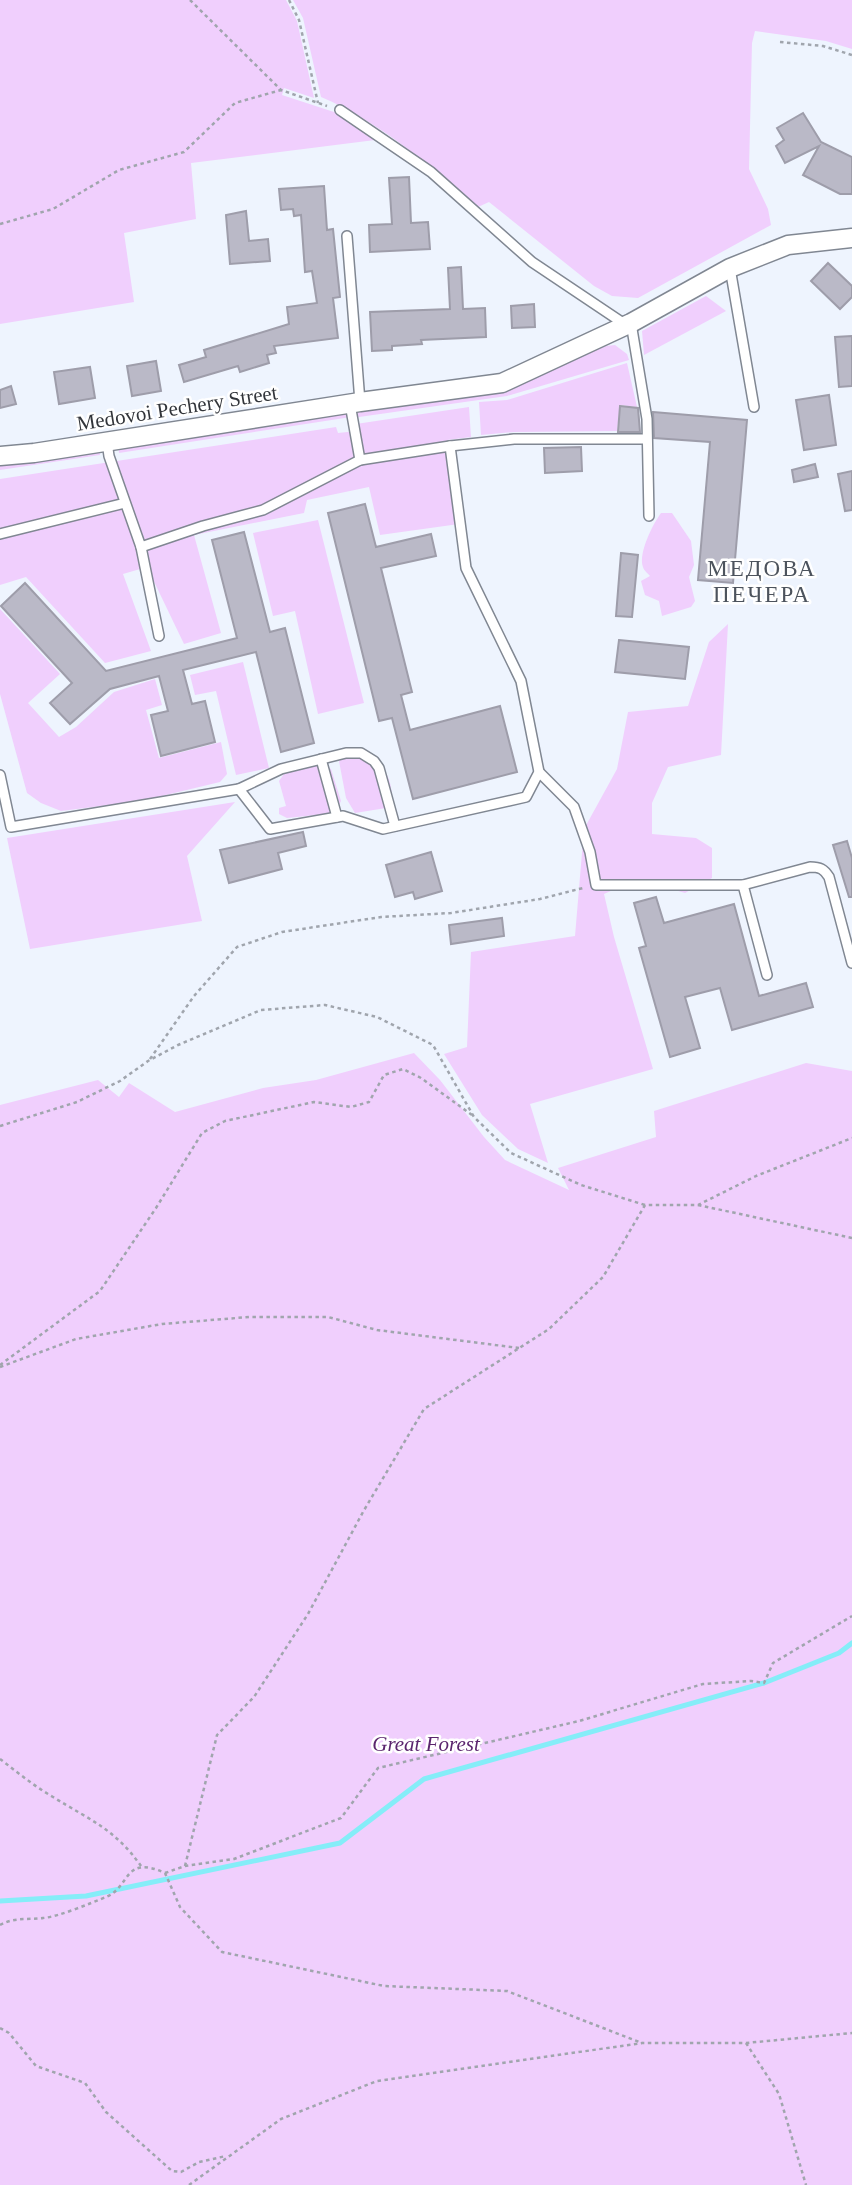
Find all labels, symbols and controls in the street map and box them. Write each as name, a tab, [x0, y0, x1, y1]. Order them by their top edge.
street label: Medovoi Pechery Street	[75, 380, 279, 436]
district label: МЕДОВА ПЕЧЕРА	[707, 556, 817, 607]
park label: Great Forest	[372, 1732, 481, 1756]

